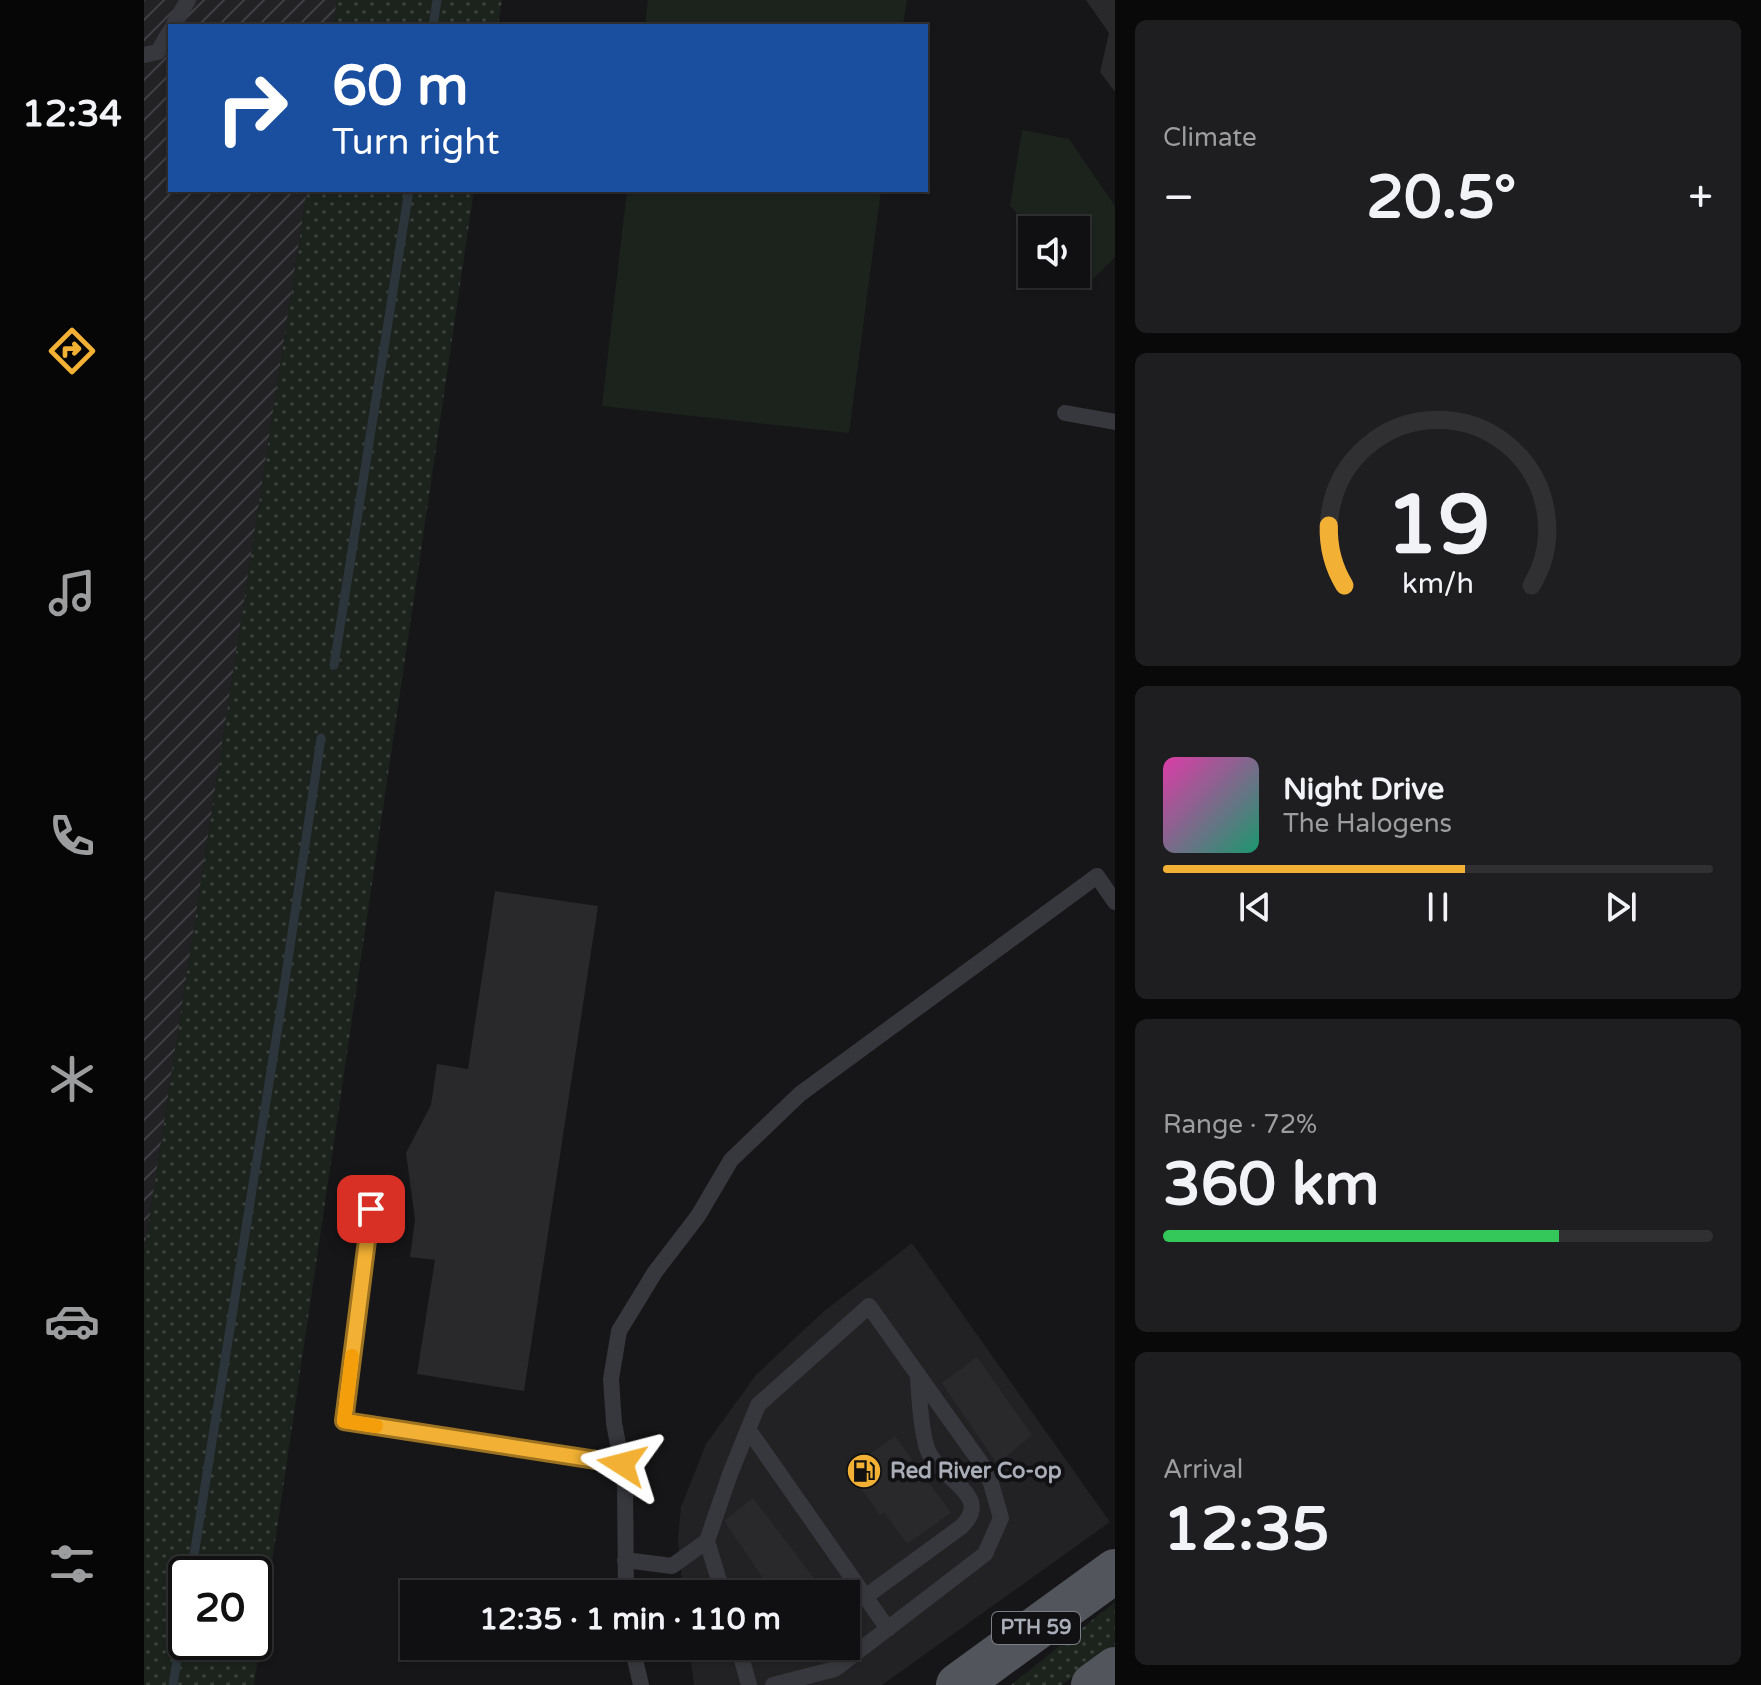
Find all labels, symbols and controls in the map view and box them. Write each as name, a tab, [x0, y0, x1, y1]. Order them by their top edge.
text: 60 m	[332, 53, 468, 120]
icon: right	[200, 56, 304, 160]
text: 12:34	[22, 93, 122, 136]
text: Turn right	[332, 121, 499, 164]
text: Climate	[1163, 122, 1257, 153]
text: 20.5°	[1366, 162, 1516, 234]
text: −	[1163, 172, 1194, 225]
text: +	[1688, 172, 1713, 225]
map controls	[1018, 216, 1090, 288]
button: sound	[1018, 216, 1090, 288]
icon: directions	[44, 323, 100, 379]
text: 19	[1386, 475, 1490, 575]
icon: music	[44, 565, 100, 621]
text: km/h	[1402, 567, 1474, 601]
text: Night Drive	[1283, 771, 1444, 808]
icon: phone	[44, 808, 100, 864]
text: The Halogens	[1283, 808, 1452, 839]
icon: previous	[1233, 885, 1277, 929]
icon: pause	[1416, 885, 1460, 929]
icon: next	[1599, 885, 1643, 929]
icon: climate	[44, 1051, 100, 1107]
text: Range · 72%	[1163, 1109, 1317, 1140]
text: 360 km	[1163, 1149, 1379, 1221]
pin	[337, 1175, 405, 1243]
icon: arrive	[349, 1187, 393, 1231]
icon: car	[44, 1293, 100, 1349]
position arrow	[580, 1422, 664, 1506]
fuel station icon: Red River Co-op	[845, 1452, 883, 1490]
text: Arrival	[1163, 1454, 1243, 1485]
place label: Red River Co-op	[890, 1458, 1062, 1484]
text: 12:35	[1163, 1494, 1329, 1566]
icon: filters	[44, 1536, 100, 1592]
speed limit sign: 20	[168, 1556, 272, 1660]
text: 12:35 · 1 min · 110 m	[479, 1601, 781, 1638]
road number: PTH 59	[992, 1612, 1080, 1644]

